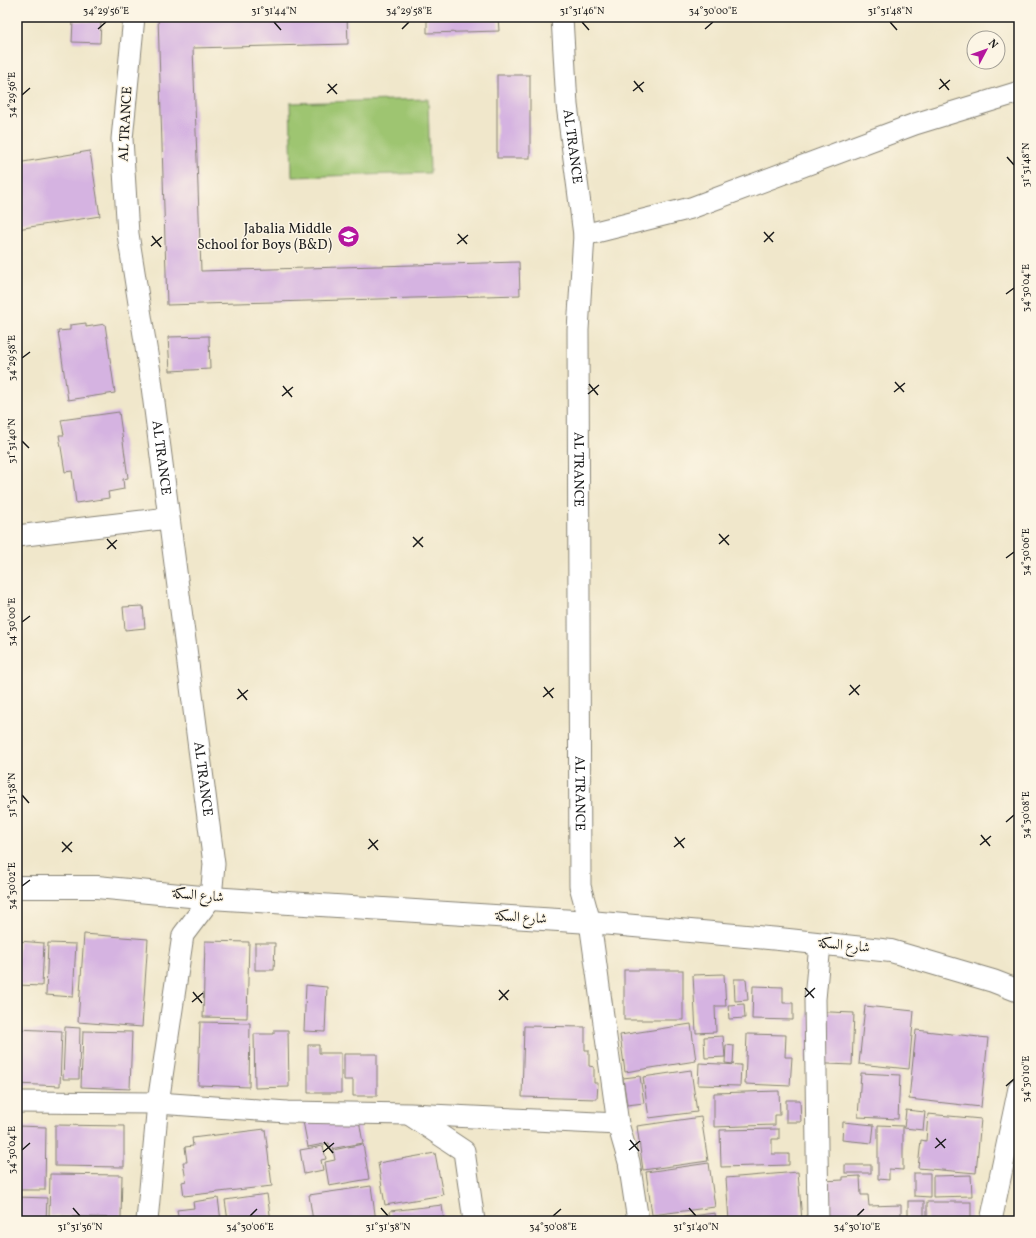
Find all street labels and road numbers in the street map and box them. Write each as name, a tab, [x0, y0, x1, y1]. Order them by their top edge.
street label: AL TRANCE	[115, 86, 137, 162]
street label: AL TRANCE	[558, 108, 587, 185]
street label: AL TRANCE	[147, 419, 176, 496]
street label: AL TRANCE	[569, 432, 588, 507]
street label: AL TRANCE	[189, 740, 217, 818]
street label: AL TRANCE	[570, 756, 589, 831]
street label: شارع السكة	[170, 884, 225, 909]
street label: شارع السكة	[493, 907, 548, 930]
street label: شارع السكة	[816, 934, 871, 959]

